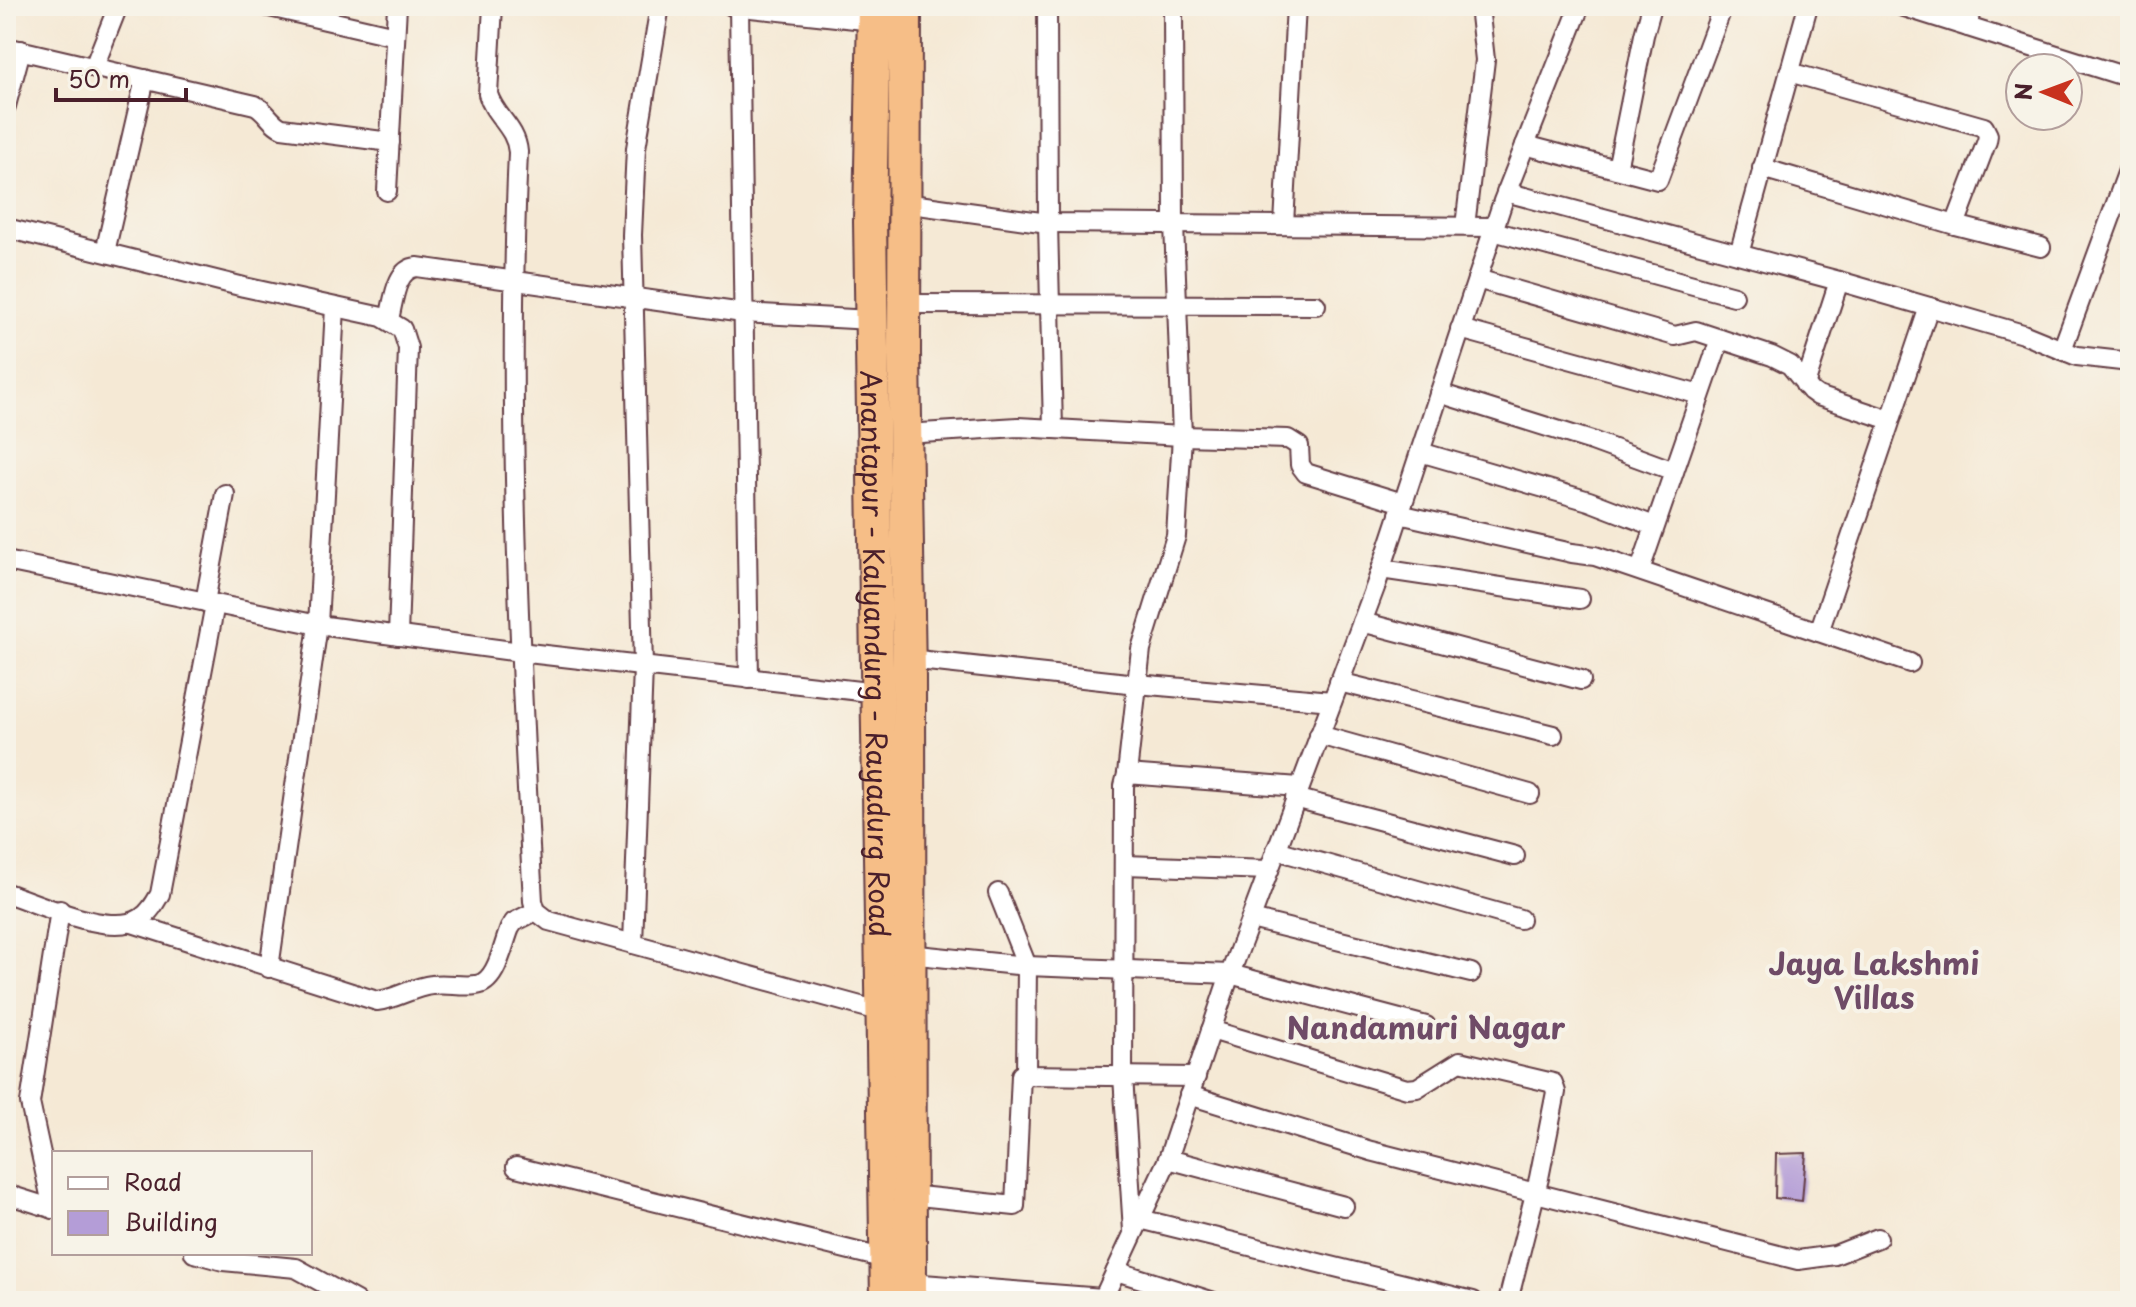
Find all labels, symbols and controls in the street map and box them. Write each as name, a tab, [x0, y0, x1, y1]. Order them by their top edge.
scale bar	[56, 52, 186, 102]
north arrow	[2004, 52, 2084, 132]
text: 50 m	[68, 60, 130, 96]
text: N	[2006, 83, 2039, 101]
street label: Anantapur - Kalyandurg - Rayadurg Road	[851, 370, 903, 938]
district label: Jaya Lakshmi Villas	[1769, 940, 1979, 1019]
district label: Nandamuri Nagar	[1287, 1004, 1565, 1049]
legend	[52, 1151, 312, 1255]
text: Road	[124, 1163, 182, 1199]
text: Building	[124, 1203, 218, 1239]

